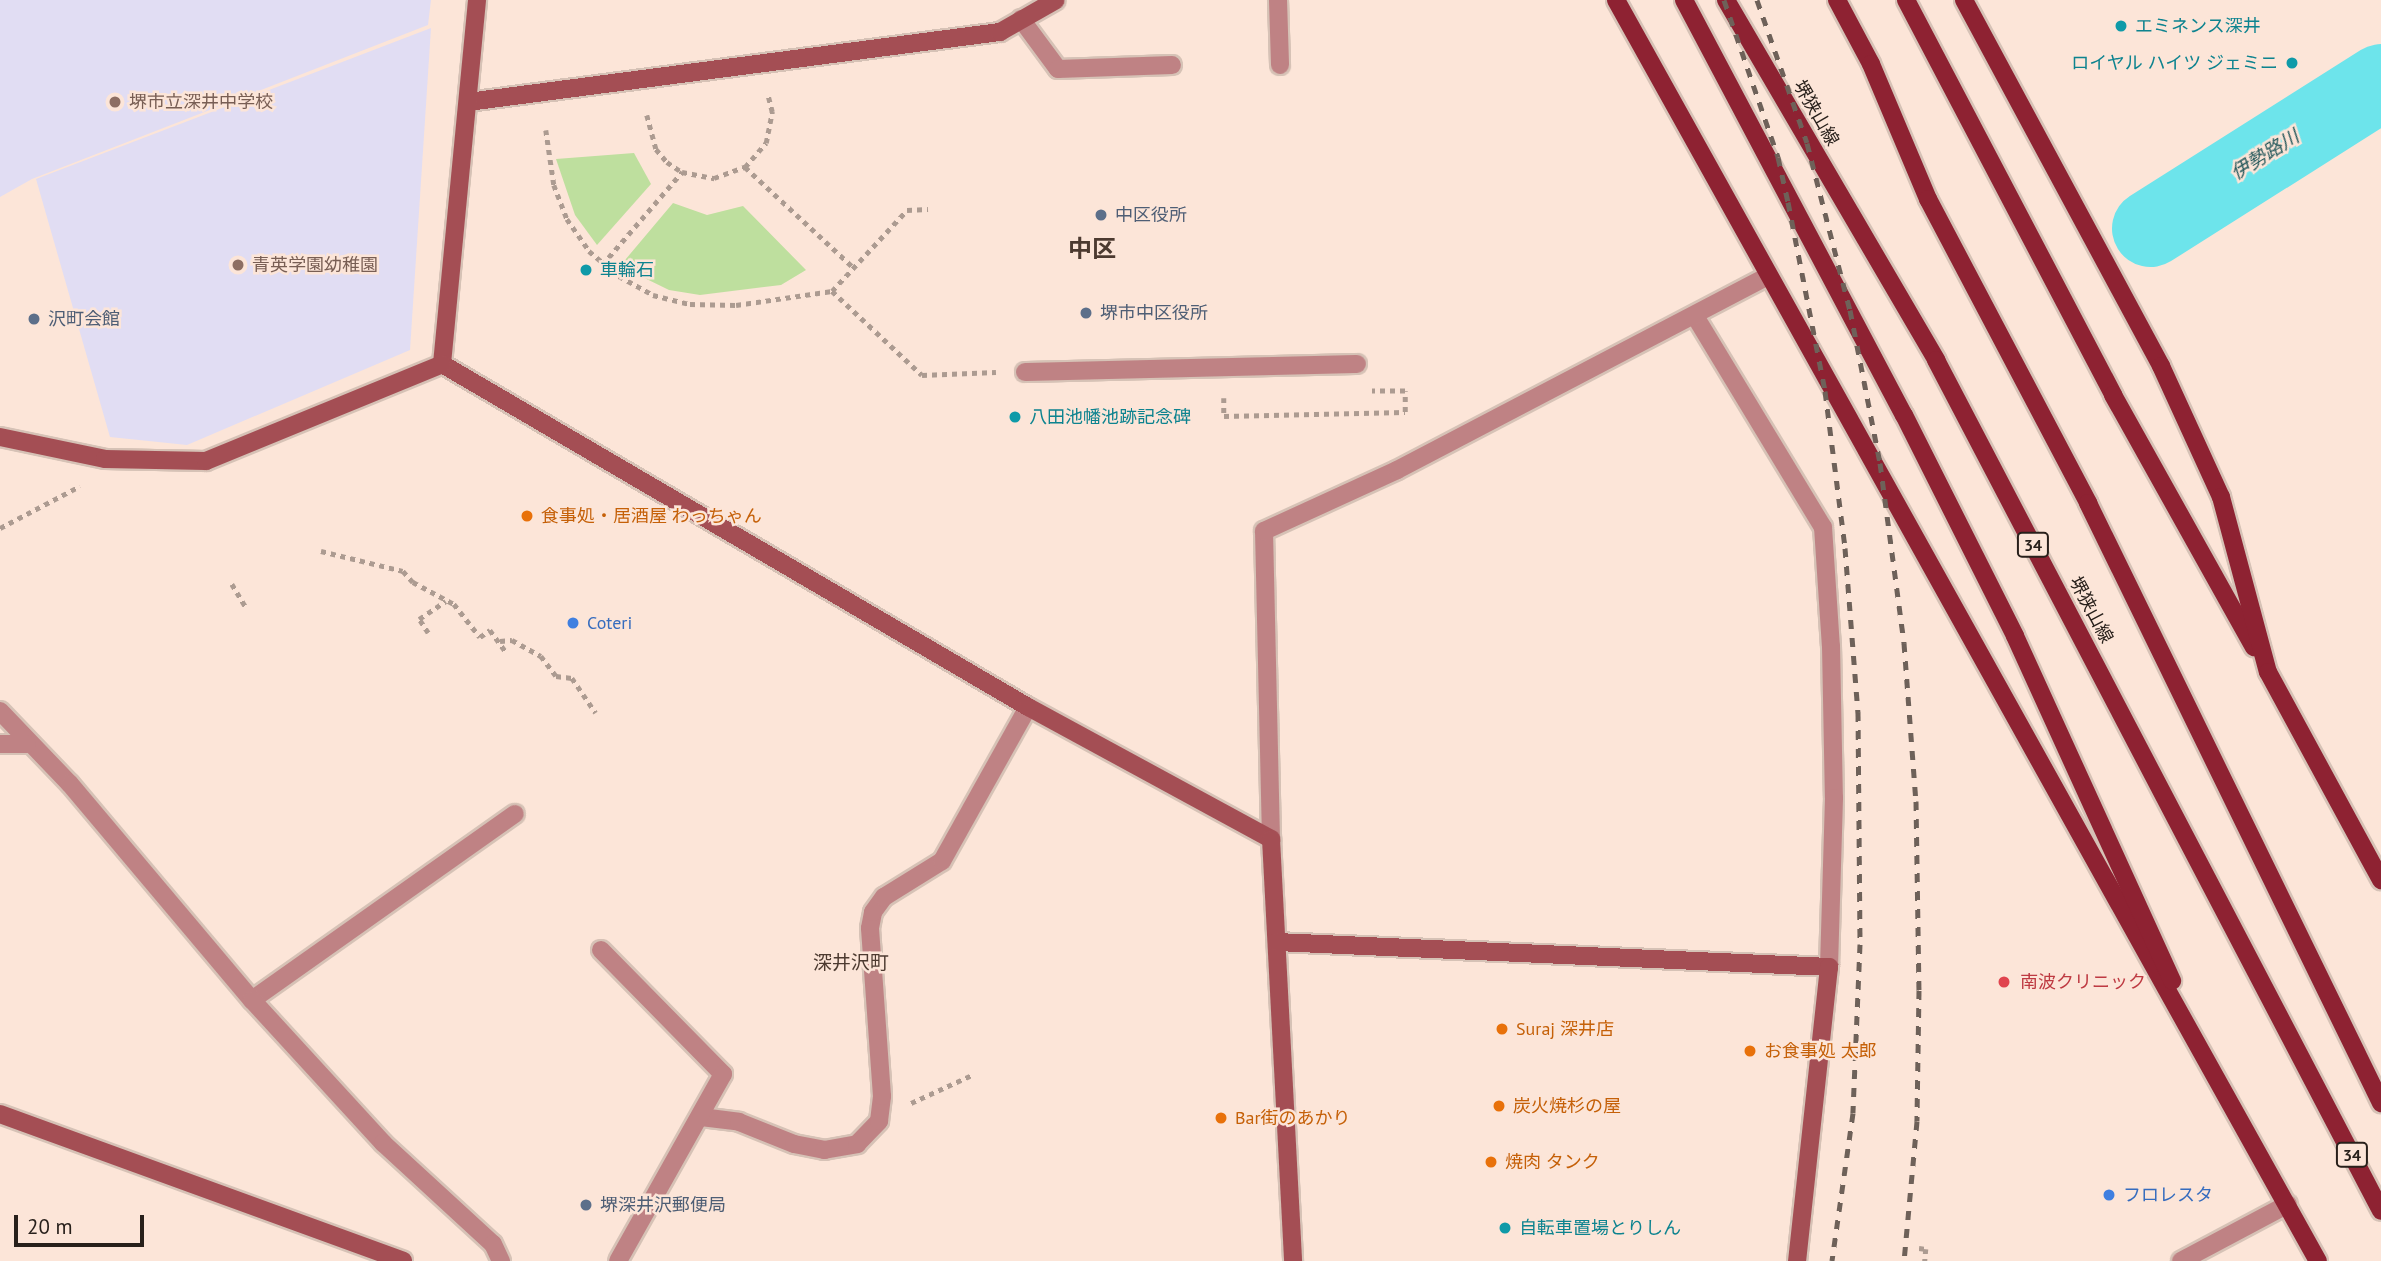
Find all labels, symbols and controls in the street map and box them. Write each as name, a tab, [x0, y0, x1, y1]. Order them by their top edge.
place label: エミネンス深井	[2135, 15, 2261, 37]
marker: エミネンス深井	[2113, 18, 2129, 34]
place label: ロイヤル ハイツ ジェミニ	[2070, 52, 2278, 74]
marker: ロイヤル ハイツ ジェミニ	[2284, 55, 2300, 71]
street label: 堺狭山線	[1789, 76, 1843, 150]
place label: 堺市立深井中学校	[129, 91, 273, 113]
marker: 堺市立深井中学校	[107, 94, 123, 110]
water label: 伊勢路川	[2227, 125, 2303, 185]
place label: 中区役所	[1115, 204, 1187, 226]
marker: 中区役所	[1093, 207, 1109, 223]
district label: 中区	[1068, 235, 1116, 263]
place label: 青英学園幼稚園	[252, 254, 378, 276]
marker: 青英学園幼稚園	[230, 257, 246, 273]
place label: 車輪石	[600, 259, 654, 281]
marker: 車輪石	[578, 262, 594, 278]
place label: 堺市中区役所	[1100, 302, 1208, 324]
marker: 堺市中区役所	[1078, 305, 1094, 321]
place label: 沢町会館	[48, 308, 120, 330]
marker: 沢町会館	[26, 311, 42, 327]
place label: 八田池幡池跡記念碑	[1029, 406, 1191, 428]
marker: 八田池幡池跡記念碑	[1007, 409, 1023, 425]
place label: 食事処・居酒屋 わっちゃん	[541, 505, 762, 527]
marker: 食事処・居酒屋 わっちゃん	[519, 508, 535, 524]
road number: 34	[2016, 532, 2050, 558]
street label: 堺狭山線	[2065, 573, 2117, 647]
place label: Coteri	[587, 612, 632, 634]
marker: Coteri	[565, 615, 581, 631]
district label: 深井沢町	[813, 952, 889, 974]
place label: 南波クリニック	[2020, 971, 2146, 993]
marker: 南波クリニック	[1994, 972, 2014, 992]
place label: Suraj 深井店	[1516, 1018, 1614, 1040]
marker: Suraj 深井店	[1494, 1021, 1510, 1037]
place label: お食事処 太郎	[1764, 1040, 1877, 1062]
marker: お食事処 太郎	[1742, 1043, 1758, 1059]
place label: 炭火焼杉の屋	[1513, 1095, 1621, 1117]
marker: 炭火焼杉の屋	[1491, 1098, 1507, 1114]
place label: Bar街のあかり	[1235, 1107, 1351, 1129]
marker: Bar街のあかり	[1213, 1110, 1229, 1126]
road number: 34	[2334, 1142, 2370, 1168]
place label: 焼肉 タンク	[1505, 1151, 1600, 1173]
marker: 焼肉 タンク	[1483, 1154, 1499, 1170]
place label: フロレスタ	[2123, 1184, 2213, 1206]
marker: フロレスタ	[2101, 1187, 2117, 1203]
place label: 堺深井沢郵便局	[600, 1194, 726, 1216]
marker: 堺深井沢郵便局	[578, 1197, 594, 1213]
scale bar	[18, 1202, 147, 1246]
text: 20 m	[27, 1213, 73, 1240]
place label: 自転車置場とりしん	[1519, 1217, 1681, 1239]
marker: 自転車置場とりしん	[1497, 1220, 1513, 1236]

